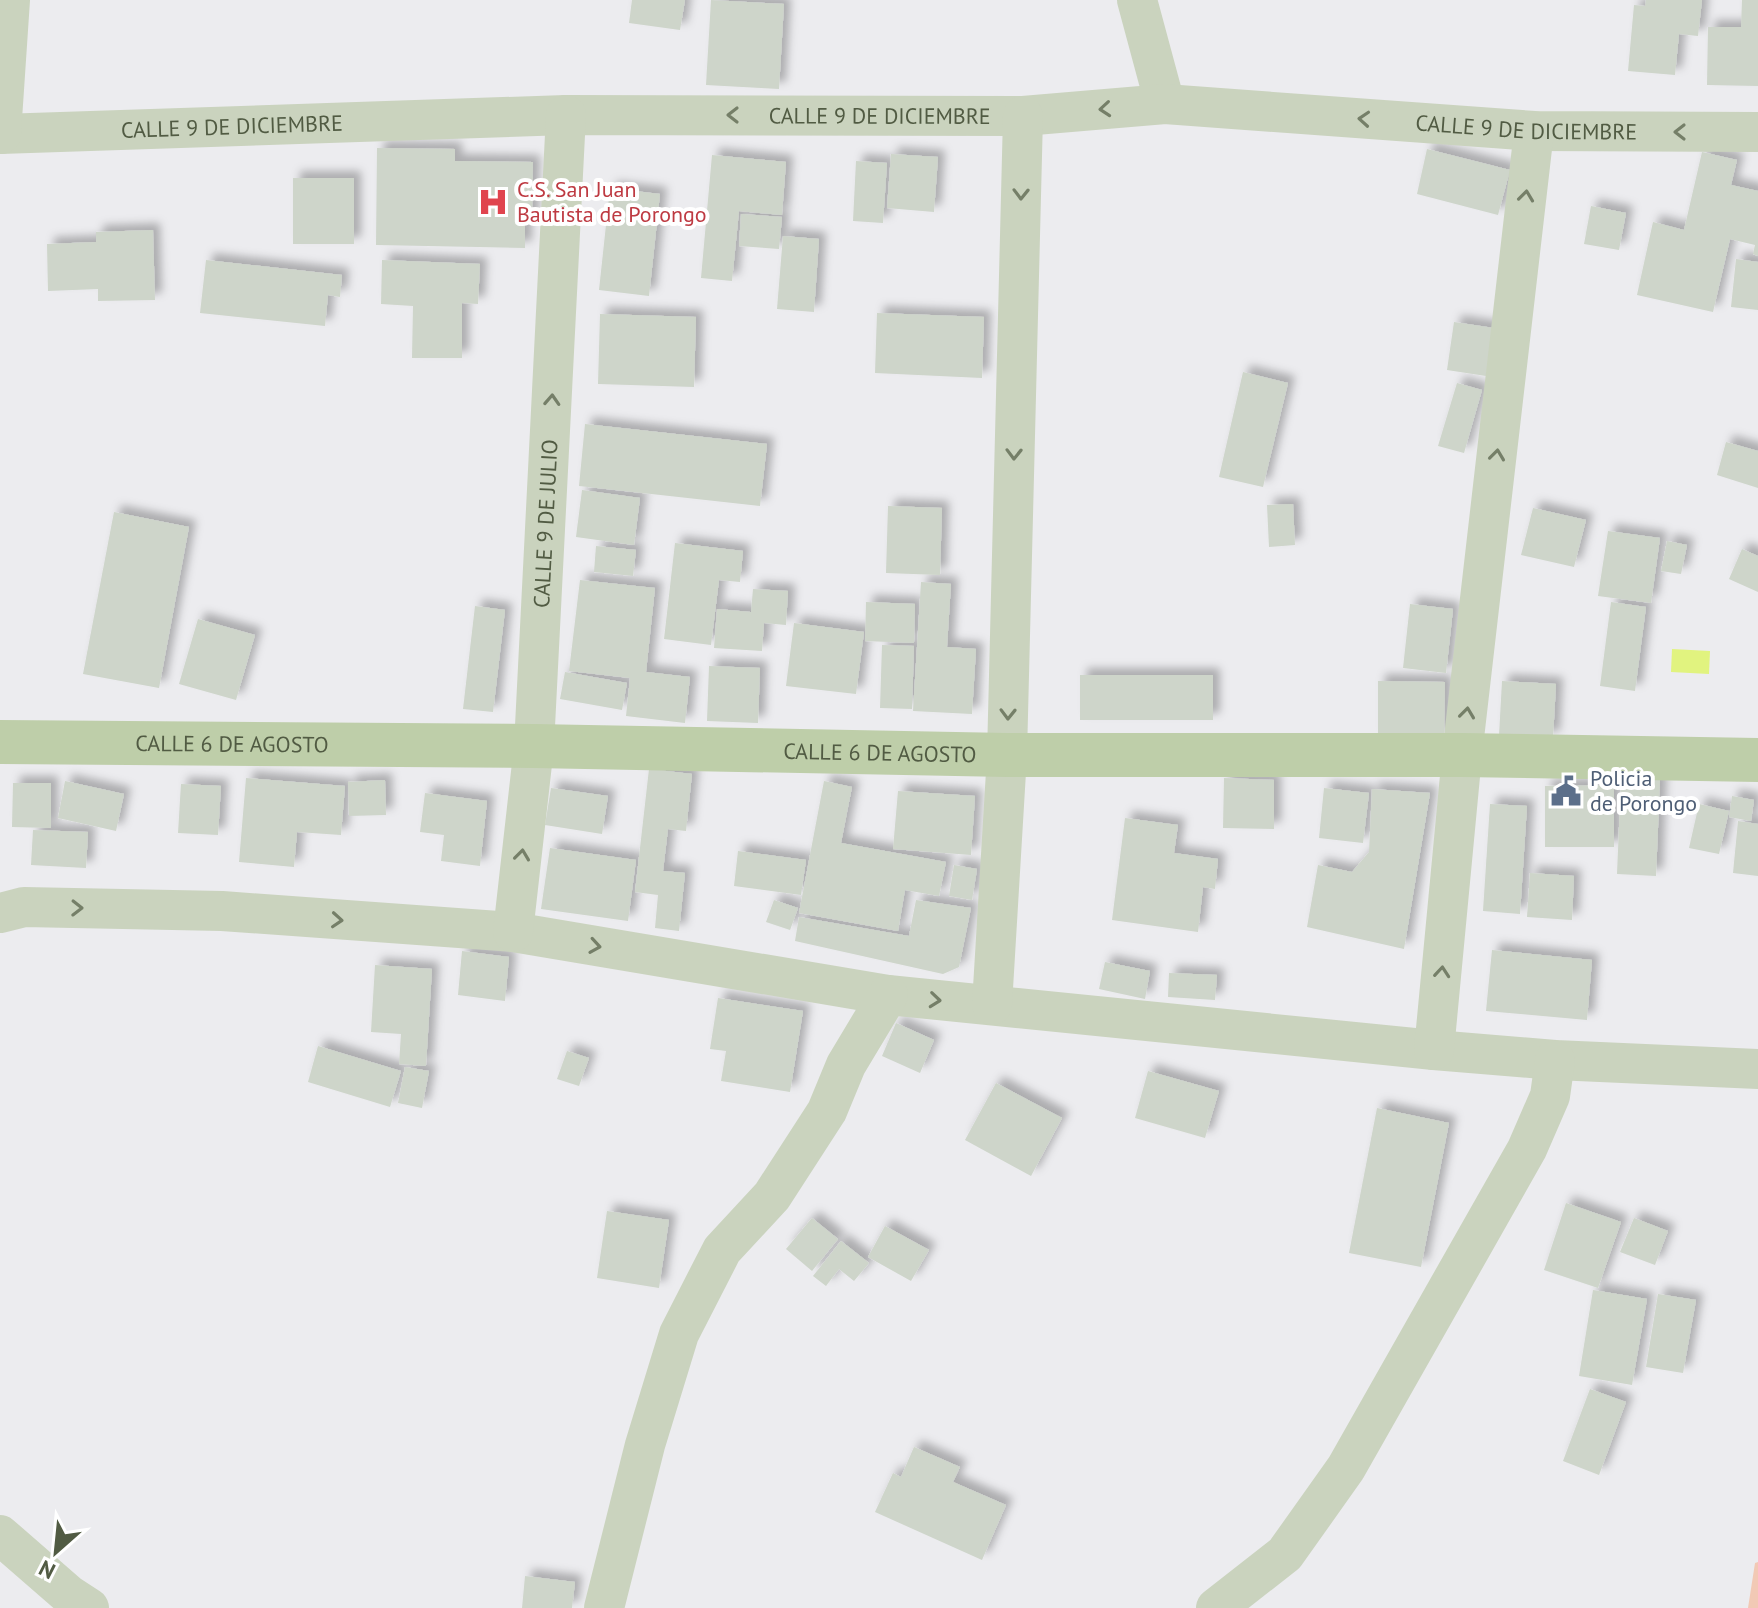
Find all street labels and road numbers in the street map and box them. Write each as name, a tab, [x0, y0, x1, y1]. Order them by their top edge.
street label: CALLE 9 DE DICIEMBRE	[769, 101, 991, 130]
street label: CALLE 9 DE DICIEMBRE	[1415, 108, 1637, 145]
street label: CALLE 9 DE DICIEMBRE	[121, 109, 343, 144]
street label: CALLE 9 DE JULIO	[527, 438, 564, 608]
street label: CALLE 6 DE AGOSTO	[135, 729, 329, 758]
street label: CALLE 6 DE AGOSTO	[783, 737, 977, 768]

